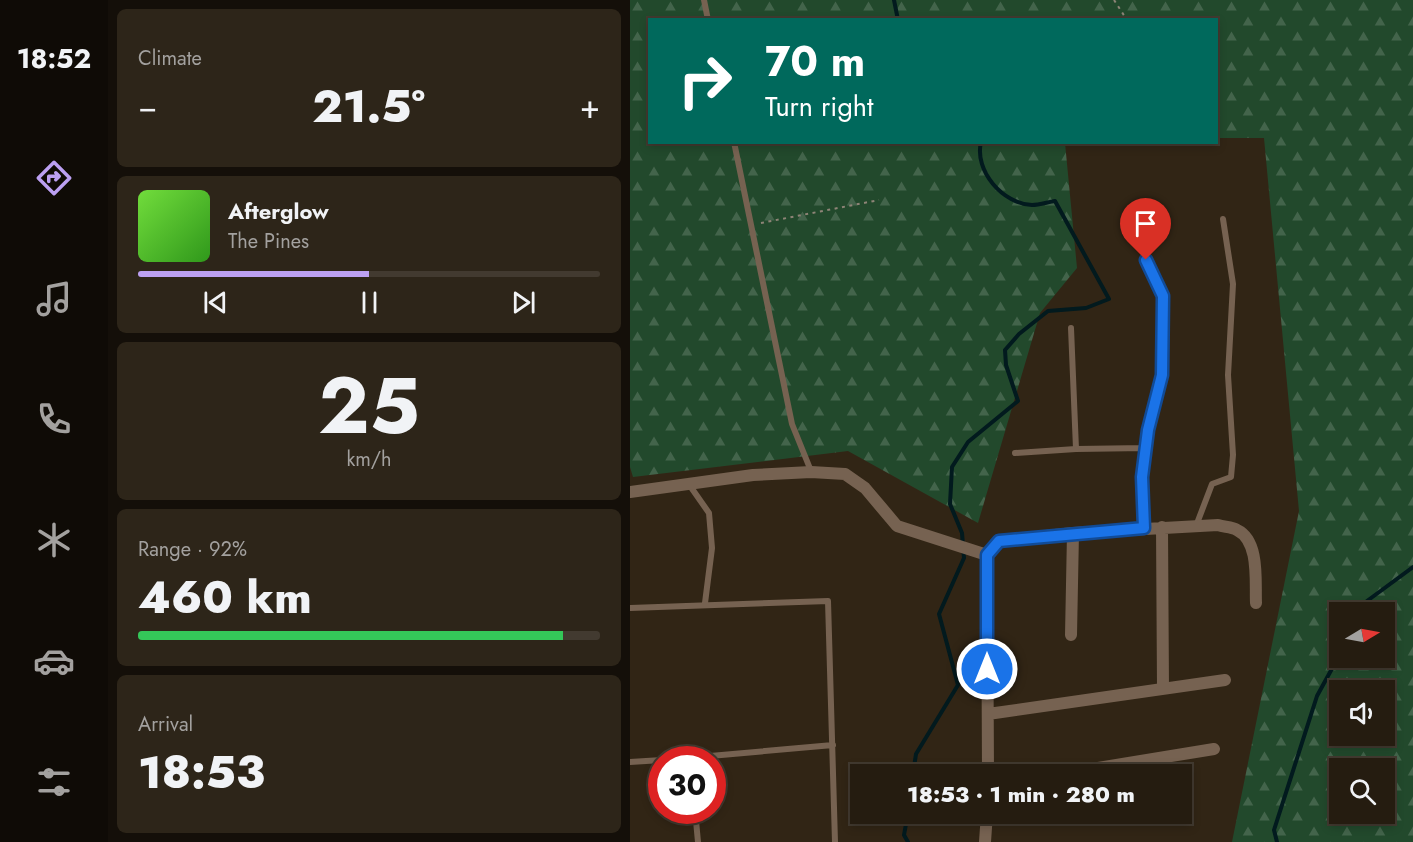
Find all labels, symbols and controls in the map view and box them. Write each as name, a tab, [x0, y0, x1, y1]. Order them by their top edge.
text: 70 m	[765, 31, 865, 92]
text: 18:52	[17, 39, 91, 78]
icon: right	[666, 42, 744, 120]
text: Climate	[138, 44, 202, 73]
text: 21.5°	[312, 74, 425, 139]
text: −	[138, 83, 157, 130]
text: +	[580, 83, 600, 130]
text: Turn right	[765, 87, 873, 126]
icon: directions	[33, 157, 75, 199]
text: Afterglow	[228, 195, 329, 227]
pin	[1120, 198, 1171, 260]
icon: arrive	[1129, 207, 1162, 240]
text: The Pines	[228, 227, 309, 256]
icon: music	[33, 278, 75, 320]
icon: previous	[199, 286, 232, 319]
icon: pause	[353, 286, 386, 319]
icon: next	[507, 286, 540, 319]
text: 25	[318, 350, 420, 462]
icon: phone	[33, 398, 75, 440]
text: km/h	[346, 445, 392, 474]
icon: climate	[33, 519, 75, 561]
text: Range · 92%	[138, 535, 247, 564]
text: 460 km	[138, 565, 312, 630]
north arrow	[1329, 602, 1395, 668]
map controls	[1329, 602, 1395, 824]
position arrow	[955, 637, 1019, 701]
icon: car	[33, 640, 75, 682]
button: sound	[1329, 680, 1395, 746]
text: Arrival	[138, 710, 193, 739]
text: 18:53	[138, 740, 265, 805]
speed limit sign: 30	[648, 746, 726, 824]
button: search	[1329, 758, 1395, 824]
icon: filters	[33, 761, 75, 803]
text: 18:53 · 1 min · 280 m	[907, 778, 1135, 810]

